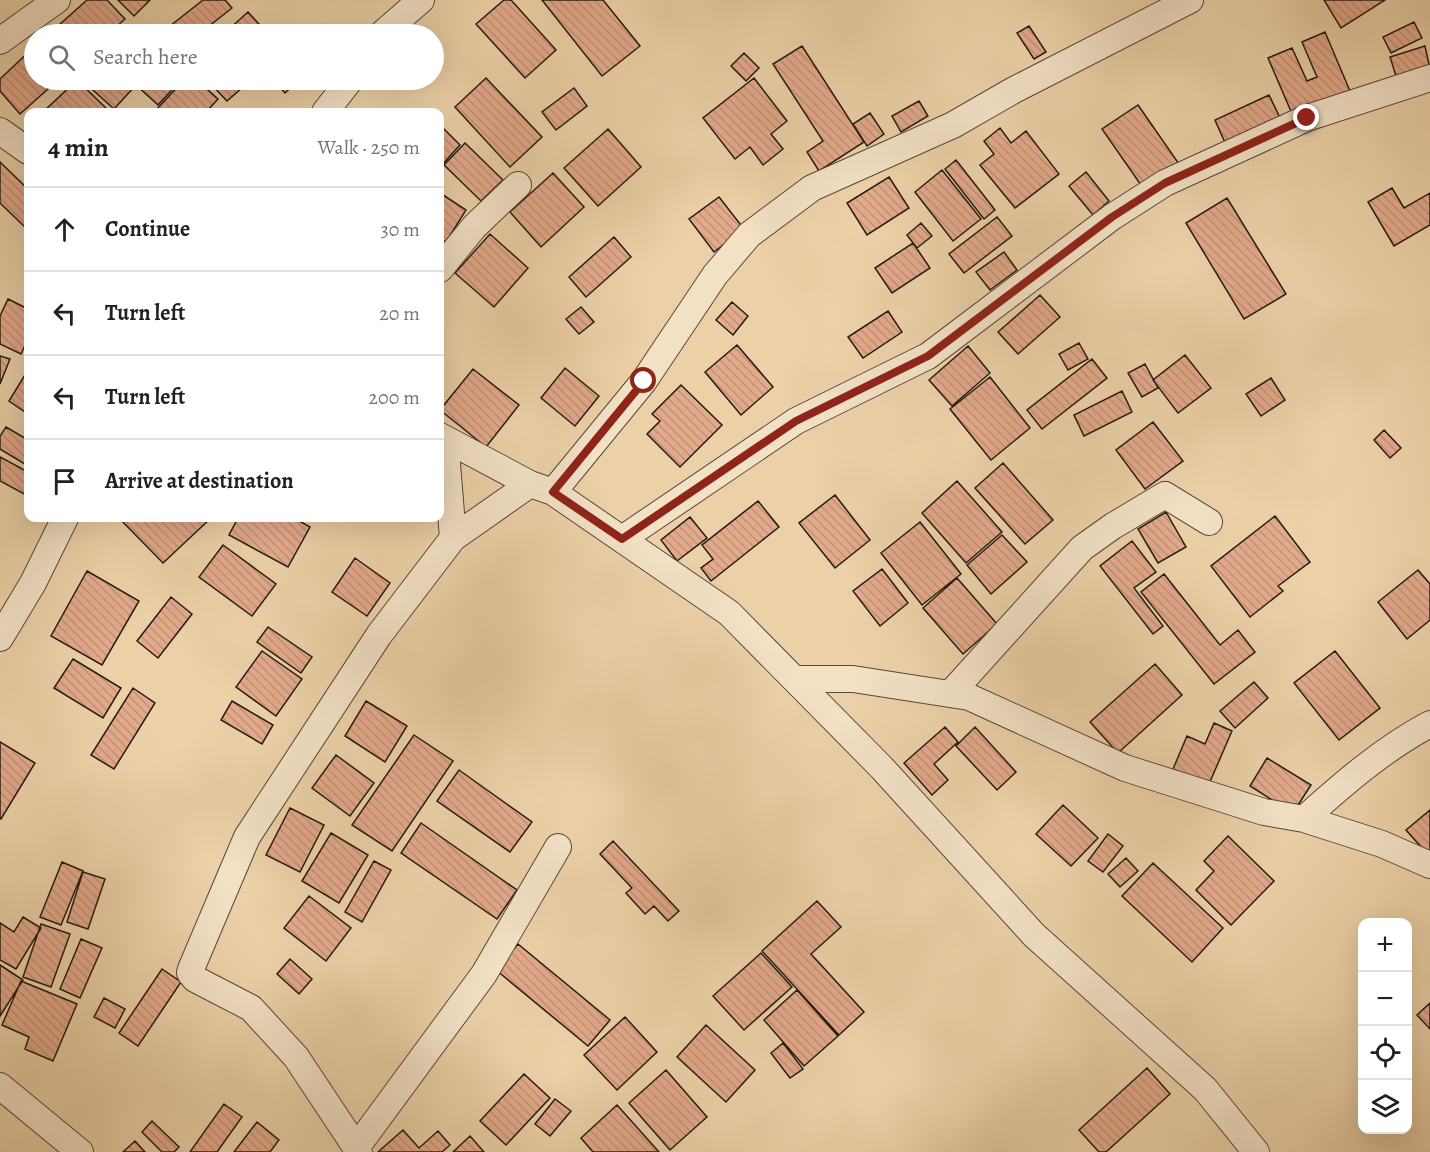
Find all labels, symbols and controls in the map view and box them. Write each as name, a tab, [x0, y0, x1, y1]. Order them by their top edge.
search box	[24, 24, 444, 90]
icon: search	[45, 41, 78, 74]
text: Search here	[93, 42, 198, 72]
route end	[1293, 104, 1319, 130]
text: 4 min	[48, 130, 109, 165]
text: Walk · 250 m	[318, 134, 420, 161]
icon: ahead	[48, 213, 81, 246]
text: Continue	[105, 214, 190, 244]
text: 30 m	[380, 216, 420, 243]
icon: left	[48, 297, 81, 330]
text: Turn left	[105, 298, 185, 328]
text: 20 m	[379, 300, 420, 327]
route start	[630, 367, 656, 393]
icon: left	[48, 381, 81, 414]
text: Turn left	[105, 382, 185, 412]
text: 200 m	[369, 384, 420, 411]
icon: arrive	[48, 465, 81, 498]
text: Arrive at destination	[105, 466, 294, 496]
map controls	[1358, 918, 1412, 1134]
button: +	[1358, 918, 1412, 972]
button: −	[1358, 972, 1412, 1026]
button: locate	[1358, 1026, 1412, 1080]
button: layers	[1358, 1080, 1412, 1134]

